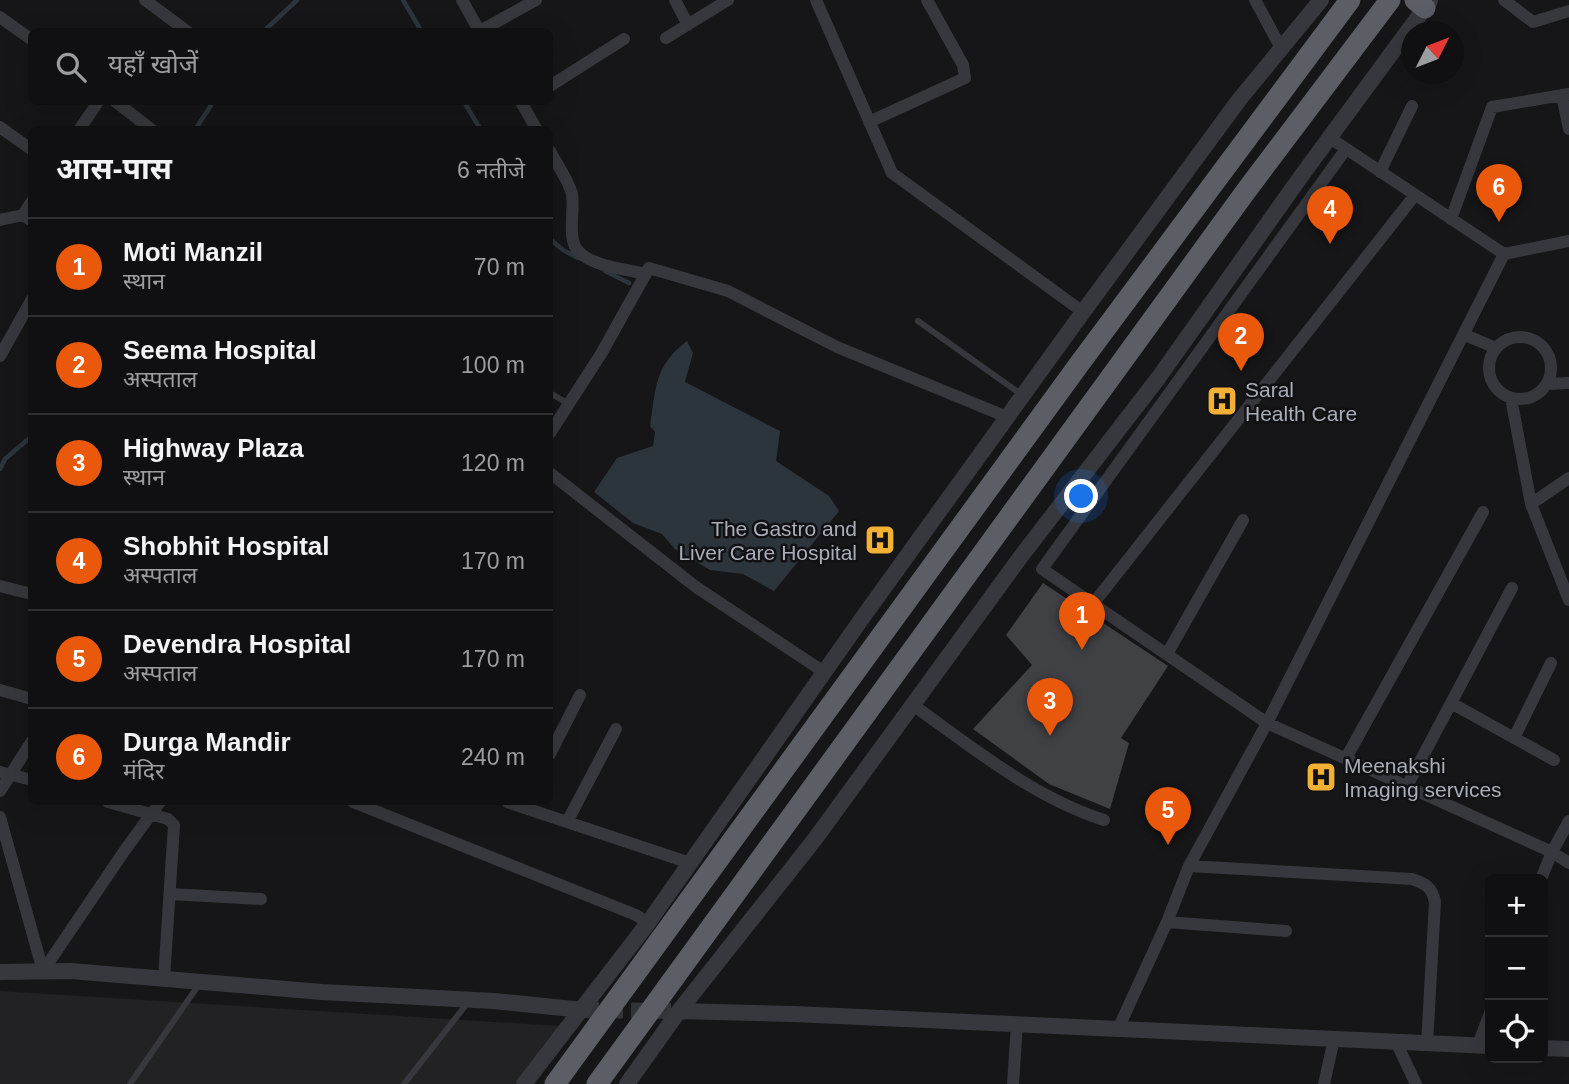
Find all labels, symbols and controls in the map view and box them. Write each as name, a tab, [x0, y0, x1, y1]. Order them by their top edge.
north arrow	[1401, 21, 1464, 84]
search box	[28, 28, 553, 105]
icon: search	[52, 48, 90, 86]
text: यहाँ खोजें	[108, 49, 198, 79]
text: आस-पास	[56, 152, 172, 185]
text: 6 नतीजे	[457, 157, 525, 183]
pin: 6	[1476, 164, 1522, 222]
pin: 4	[1307, 186, 1353, 244]
text: Moti Manzil	[123, 237, 263, 267]
text: 1	[73, 254, 85, 280]
text: 70 m	[474, 254, 525, 280]
text: स्थान	[123, 268, 165, 294]
pin: 2	[1218, 313, 1264, 371]
text: Seema Hospital	[123, 335, 317, 365]
text: 2	[73, 352, 85, 378]
text: 100 m	[461, 352, 525, 378]
text: अस्पताल	[123, 366, 197, 392]
place label: Saral Health Care	[1245, 378, 1357, 425]
hospital icon: Saral Health Care	[1205, 384, 1239, 418]
text: Highway Plaza	[123, 433, 304, 463]
text: 3	[73, 450, 85, 476]
text: 120 m	[461, 450, 525, 476]
text: स्थान	[123, 464, 165, 490]
your location	[1064, 479, 1098, 513]
place label: The Gastro and Liver Care Hospital	[678, 517, 857, 564]
hospital icon: The Gastro and Liver Care Hospital	[863, 523, 897, 557]
text: Shobhit Hospital	[123, 531, 330, 561]
text: 4	[73, 548, 85, 574]
text: 170 m	[461, 548, 525, 574]
text: अस्पताल	[123, 562, 197, 588]
pin: 1	[1059, 592, 1105, 650]
text: Devendra Hospital	[123, 629, 351, 659]
text: 5	[73, 646, 85, 672]
text: 170 m	[461, 646, 525, 672]
text: अस्पताल	[123, 660, 197, 686]
pin: 3	[1027, 678, 1073, 736]
text: Durga Mandir	[123, 727, 291, 757]
text: 6	[73, 744, 85, 770]
text: 240 m	[461, 744, 525, 770]
place label: Meenakshi Imaging services	[1344, 754, 1502, 801]
text: मंदिर	[123, 758, 164, 784]
hospital icon: Meenakshi Imaging services	[1304, 760, 1338, 794]
pin: 5	[1145, 787, 1191, 845]
map controls	[1485, 874, 1548, 1063]
button: +	[1485, 874, 1548, 937]
button: −	[1485, 937, 1548, 1000]
button: locate	[1485, 1000, 1548, 1063]

